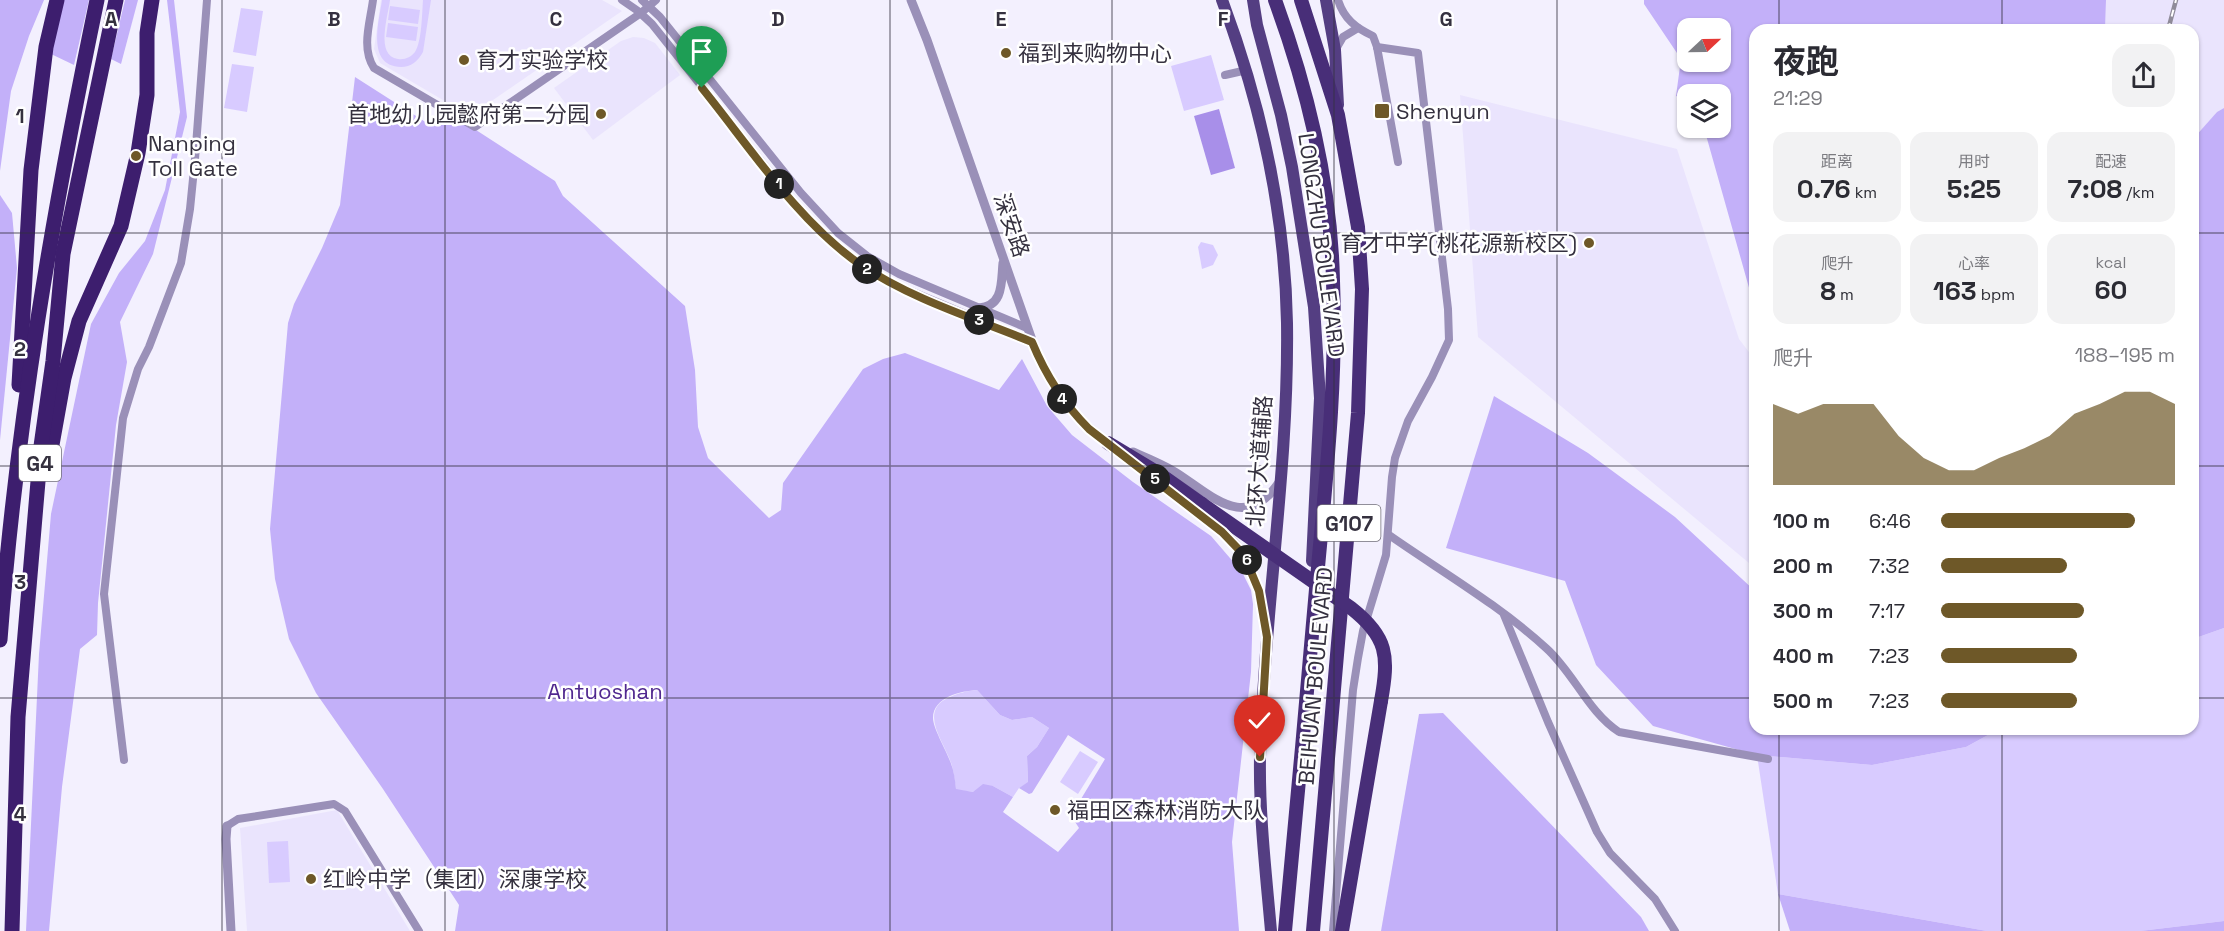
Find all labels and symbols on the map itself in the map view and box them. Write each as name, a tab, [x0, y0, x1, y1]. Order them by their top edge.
text: A	[105, 6, 118, 32]
text: B	[327, 6, 341, 32]
text: C	[550, 6, 563, 32]
text: D	[771, 6, 785, 32]
text: E	[995, 6, 1007, 32]
text: F	[1218, 6, 1229, 32]
text: G	[1439, 6, 1453, 32]
north arrow	[1677, 18, 1731, 72]
pin	[676, 26, 727, 88]
place label: 福到来购物中心	[1018, 39, 1172, 67]
place label: 育才实验学校	[476, 46, 608, 74]
marker: 福到来购物中心	[999, 46, 1013, 60]
marker: 育才实验学校	[457, 53, 471, 67]
place label: Shenyun	[1396, 97, 1490, 125]
place label: 首地幼儿园懿府第二分园	[347, 100, 589, 128]
marker: Shenyun	[1373, 102, 1391, 120]
text: 1	[15, 103, 25, 129]
marker: 首地幼儿园懿府第二分园	[594, 107, 608, 121]
place label: Nanping Toll Gate	[148, 129, 238, 182]
street label: LONGZHU BOULEVARD	[1292, 131, 1352, 359]
marker: Nanping Toll Gate	[129, 149, 143, 163]
pin: 1	[764, 169, 794, 199]
street label: 深安路	[988, 189, 1036, 261]
place label: 育才中学(桃花源新校区)	[1340, 229, 1577, 257]
marker: 育才中学(桃花源新校区)	[1582, 236, 1596, 250]
pin: 2	[852, 254, 882, 284]
pin: 3	[964, 305, 994, 335]
text: 2	[14, 336, 26, 362]
pin: 4	[1047, 384, 1077, 414]
street label: 北环大道辅路	[1240, 394, 1278, 528]
road number: G4	[19, 445, 61, 481]
pin: 5	[1140, 464, 1170, 494]
road number: G107	[1318, 505, 1380, 541]
pin: 6	[1232, 545, 1262, 575]
street label: BEIHUAN BOULEVARD	[1292, 566, 1338, 786]
text: 3	[14, 569, 26, 595]
park label: Antuoshan	[547, 677, 663, 705]
pin	[1234, 695, 1285, 757]
place label: 福田区森林消防大队	[1067, 796, 1265, 824]
text: 4	[14, 801, 27, 827]
marker: 福田区森林消防大队	[1048, 803, 1062, 817]
place label: 红岭中学（集团）深康学校	[323, 865, 587, 893]
marker: 红岭中学（集团）深康学校	[304, 872, 318, 886]

